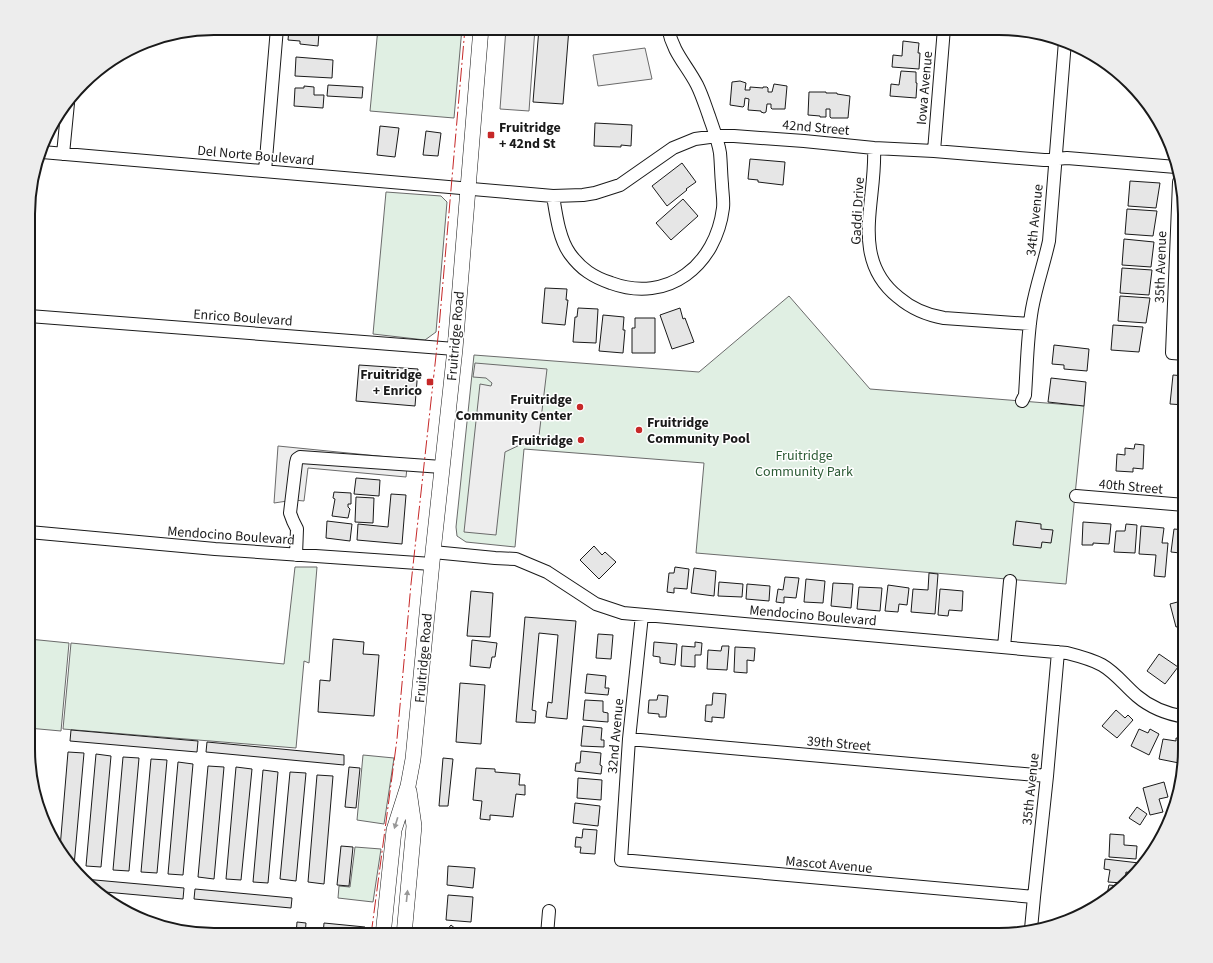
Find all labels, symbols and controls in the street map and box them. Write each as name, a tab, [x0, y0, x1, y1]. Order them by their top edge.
street label: Iowa Avenue	[912, 50, 938, 126]
street label: 42nd Street	[782, 115, 851, 141]
place label: Fruitridge + 42nd St	[499, 118, 561, 154]
marker: Fruitridge + 42nd St	[486, 130, 496, 140]
street label: Del Norte Boulevard	[196, 141, 315, 171]
street label: Gaddi Drive	[846, 177, 870, 245]
street label: 34th Avenue	[1021, 183, 1049, 257]
street label: 35th Avenue	[1150, 231, 1172, 303]
street label: Fruitridge Road	[442, 290, 470, 382]
street label: Enrico Boulevard	[193, 305, 293, 331]
place label: Fruitridge + Enrico	[360, 365, 422, 401]
marker: Fruitridge + Enrico	[425, 377, 435, 387]
place label: Fruitridge Community Center	[455, 390, 572, 426]
marker: Fruitridge Community Center	[575, 402, 585, 412]
place label: Fruitridge Community Pool	[647, 413, 750, 449]
marker: Fruitridge Community Pool	[634, 425, 644, 435]
place label: Fruitridge	[511, 431, 573, 451]
marker: Fruitridge	[576, 435, 586, 445]
park label: Fruitridge Community Park	[755, 446, 853, 482]
street label: 40th Street	[1098, 474, 1164, 500]
street label: Mendocino Boulevard	[166, 522, 295, 550]
street label: Mendocino Boulevard	[748, 600, 877, 632]
street label: Fruitridge Road	[410, 612, 438, 704]
street label: 32nd Avenue	[603, 698, 629, 774]
street label: 39th Street	[806, 731, 872, 757]
street label: 35th Avenue	[1017, 752, 1045, 826]
one-way arrow	[393, 818, 399, 830]
street label: Mascot Avenue	[785, 851, 873, 879]
one-way arrow	[404, 890, 410, 902]

